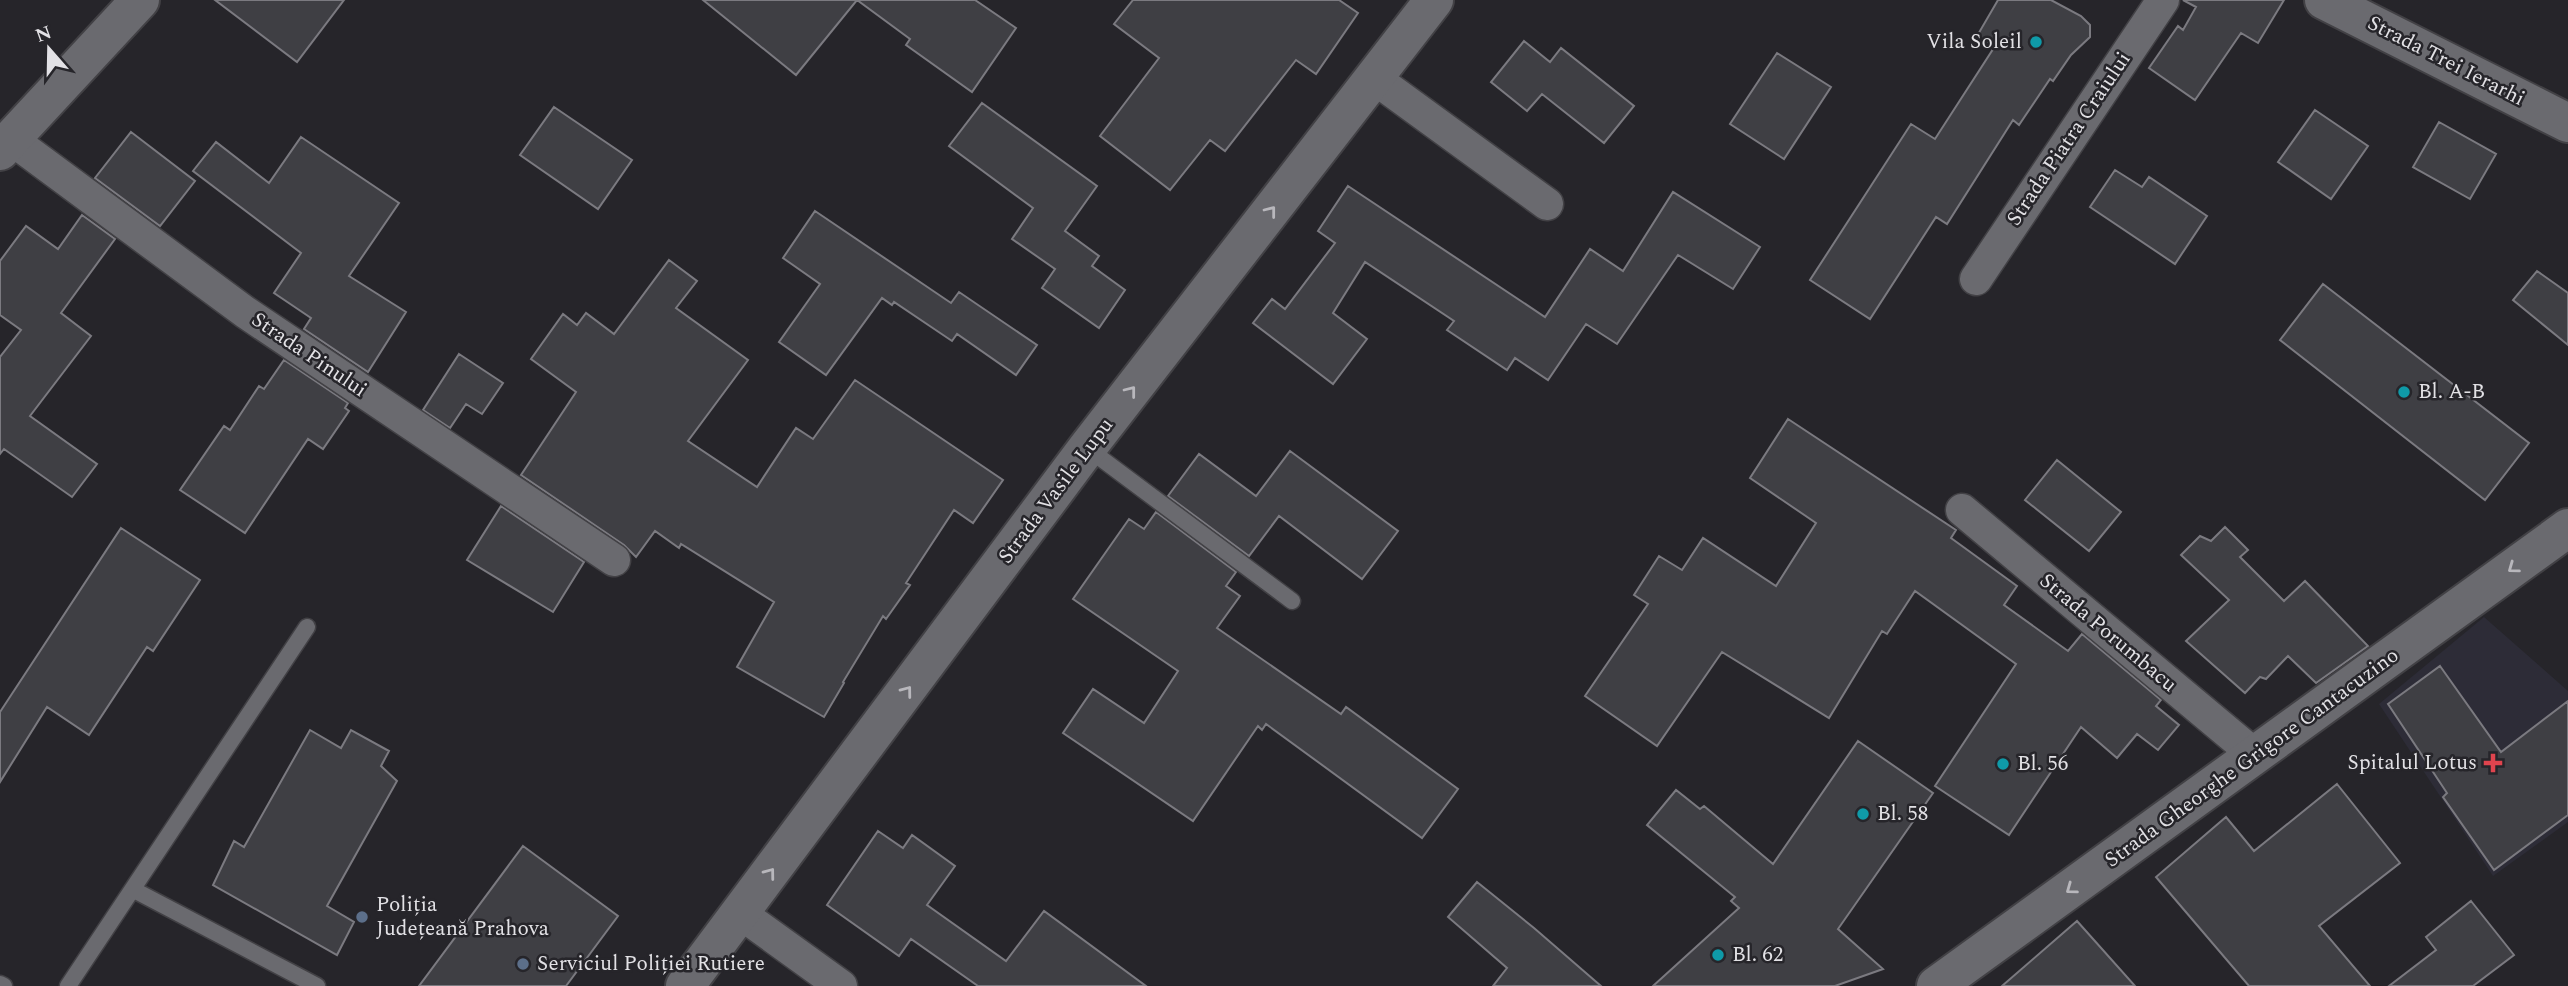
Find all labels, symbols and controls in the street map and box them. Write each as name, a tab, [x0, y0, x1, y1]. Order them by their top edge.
street label: Strada Trei Ierarhi	[2362, 7, 2530, 115]
north arrow	[14, 14, 84, 84]
text: N	[31, 18, 56, 51]
place label: Vila Soleil	[1926, 26, 2022, 58]
marker: Vila Soleil	[2028, 34, 2044, 50]
street label: Strada Piatra Craiului	[1999, 45, 2139, 233]
one-way arrow	[1262, 206, 1275, 219]
street label: Strada Pinului	[245, 304, 373, 406]
place label: Bl. A-B	[2418, 376, 2485, 408]
marker: Bl. A-B	[2396, 384, 2412, 400]
one-way arrow	[1123, 386, 1136, 399]
street label: Strada Vasile Lupu	[990, 411, 1122, 571]
one-way arrow	[2508, 560, 2521, 572]
street label: Strada Porumbacu	[2032, 566, 2184, 700]
street label: Strada Gheorghe Grigore Cantacuzino	[2098, 640, 2406, 876]
one-way arrow	[898, 686, 911, 699]
place label: Spitalul Lotus	[2347, 747, 2477, 779]
place label: Bl. 56	[2017, 748, 2068, 780]
marker: Spitalul Lotus	[2483, 753, 2503, 773]
marker: Bl. 56	[1995, 756, 2011, 772]
place label: Bl. 58	[1877, 798, 1928, 830]
marker: Bl. 58	[1855, 806, 1871, 822]
one-way arrow	[762, 868, 775, 881]
one-way arrow	[2066, 881, 2079, 894]
place label: Poliția Județeană Prahova	[376, 889, 550, 945]
marker: Poliția Județeană Prahova	[354, 909, 370, 925]
place label: Bl. 62	[1732, 939, 1783, 971]
marker: Bl. 62	[1710, 947, 1726, 963]
place label: Serviciul Poliției Rutiere	[537, 948, 765, 980]
marker: Serviciul Poliției Rutiere	[515, 956, 531, 972]

